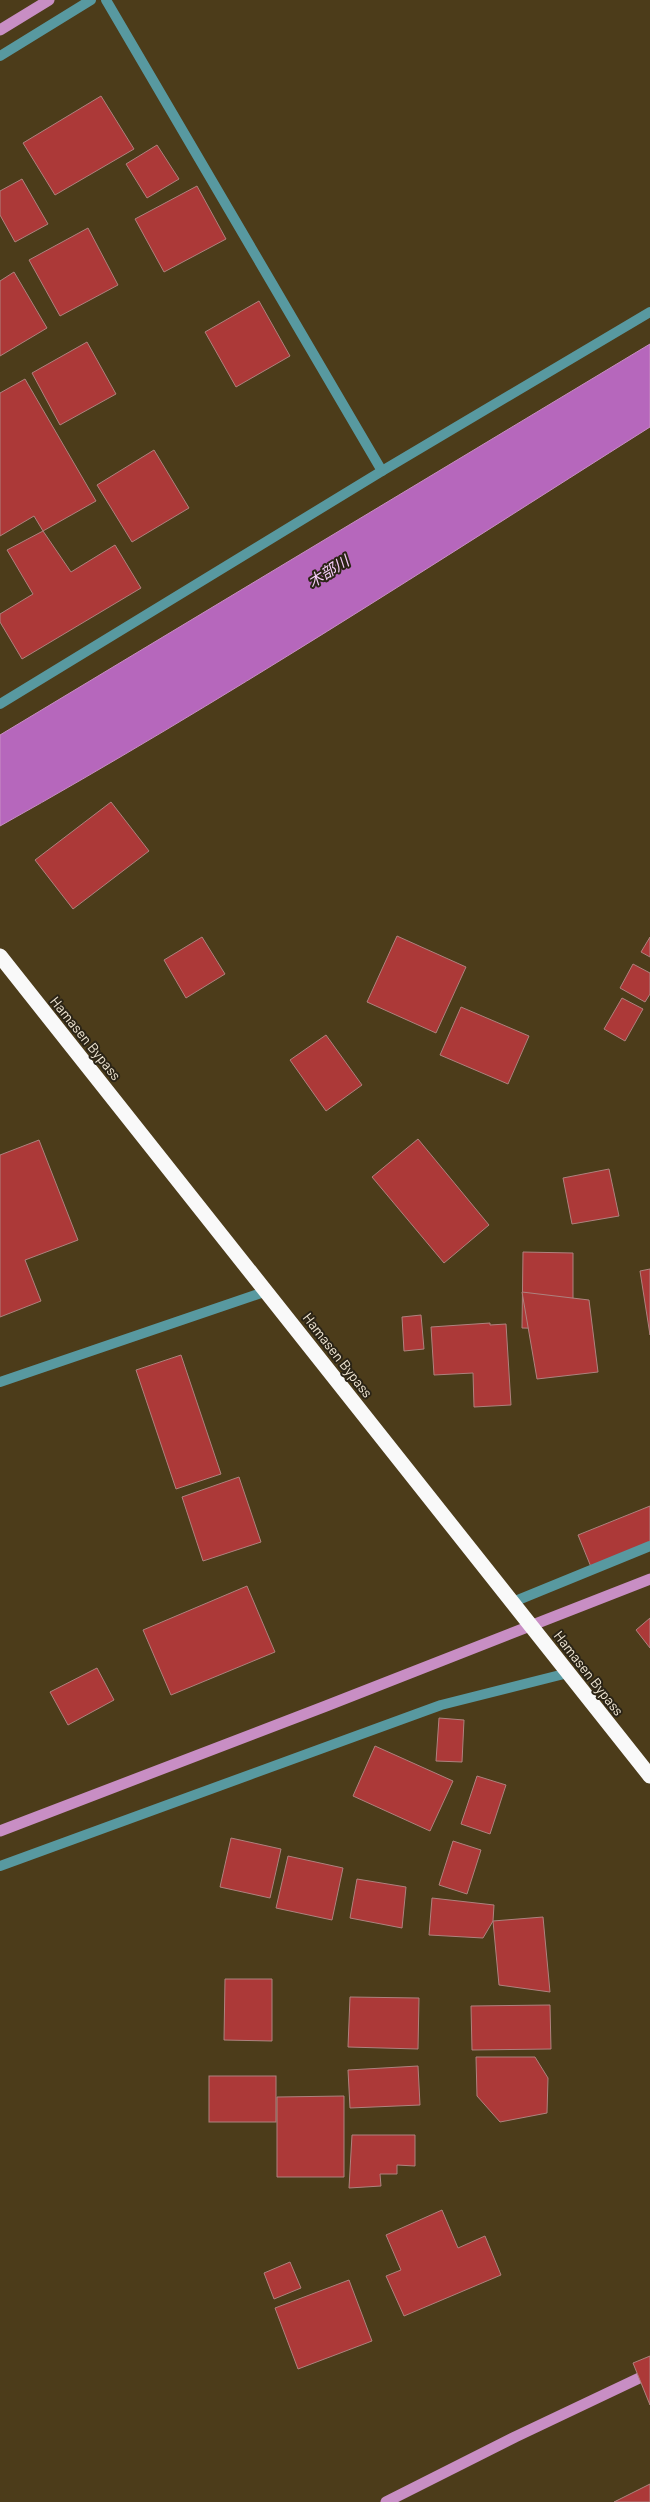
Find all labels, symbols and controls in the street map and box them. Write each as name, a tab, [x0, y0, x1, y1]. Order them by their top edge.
water label: 木部川	[304, 550, 354, 591]
street label: Hamasen Bypass	[47, 993, 125, 1084]
street label: Hamasen Bypass	[300, 1309, 377, 1401]
street label: Hamasen Bypass	[551, 1627, 628, 1719]

